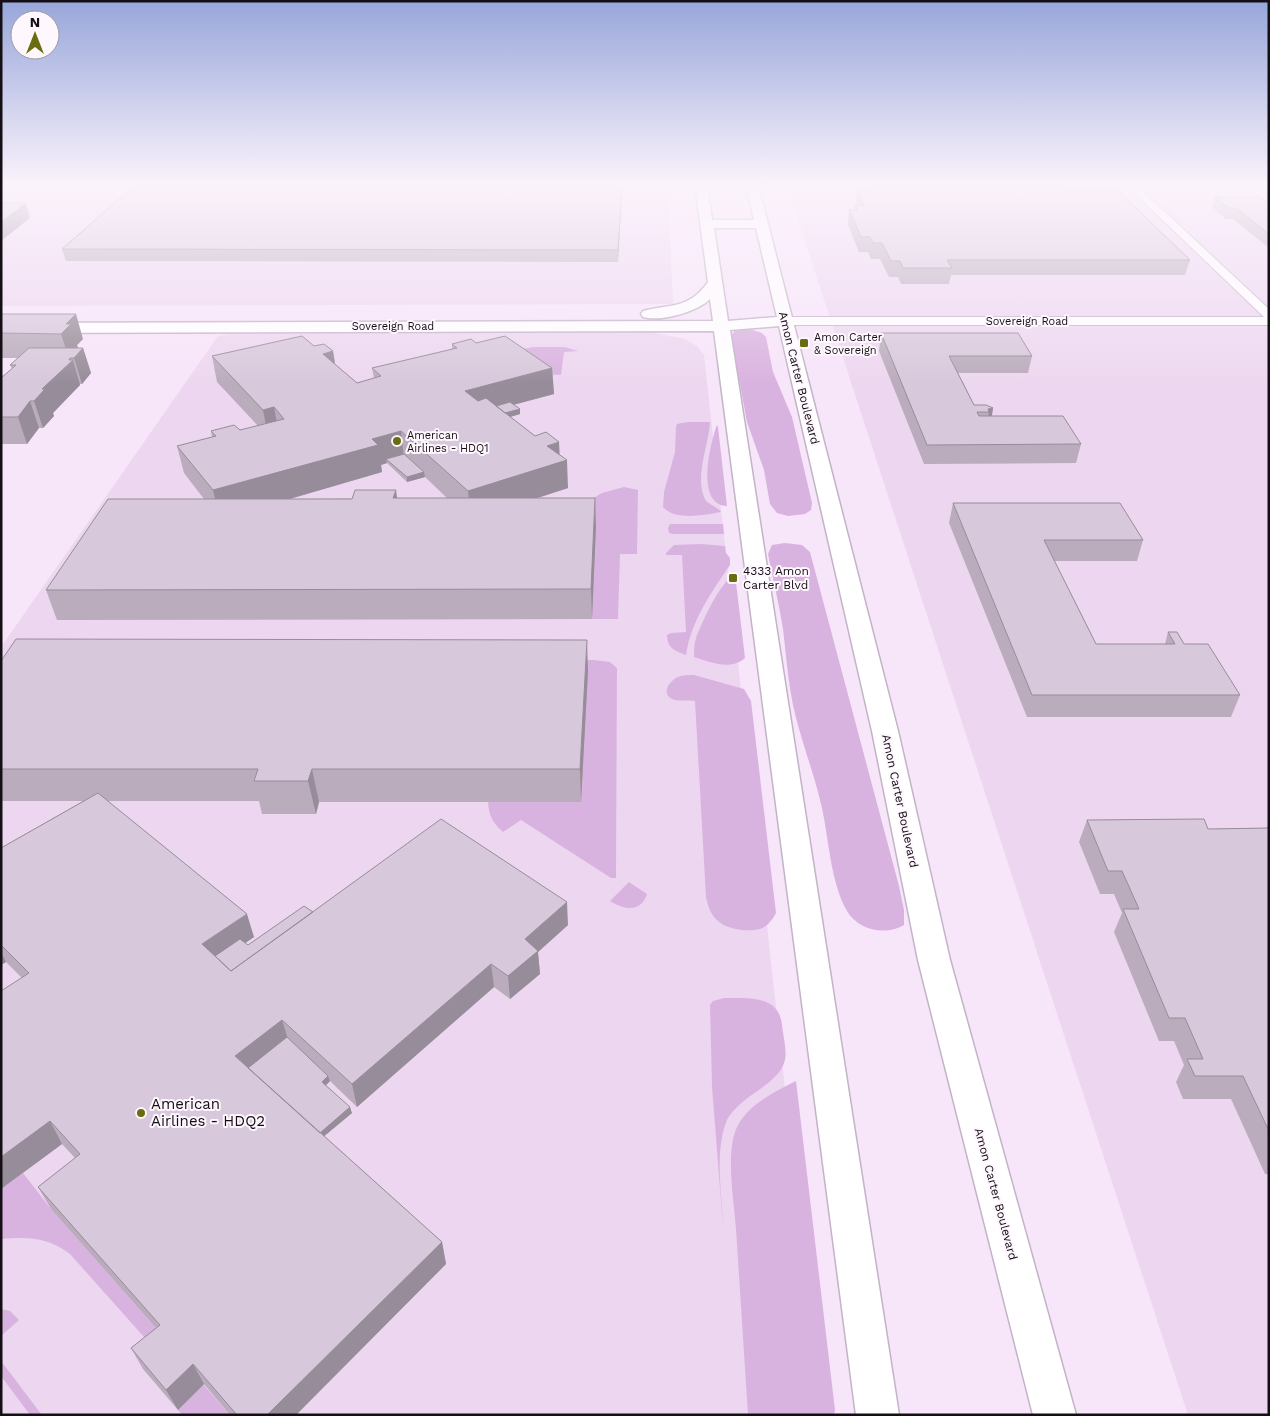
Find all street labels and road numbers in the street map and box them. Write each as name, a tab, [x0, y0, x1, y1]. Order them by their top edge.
street label: Amon Carter Boulevard	[776, 310, 822, 446]
street label: Sovereign Road	[986, 315, 1068, 328]
street label: Sovereign Road	[352, 320, 434, 333]
street label: Amon Carter Boulevard	[879, 733, 921, 869]
street label: Amon Carter Boulevard	[972, 1126, 1020, 1262]

